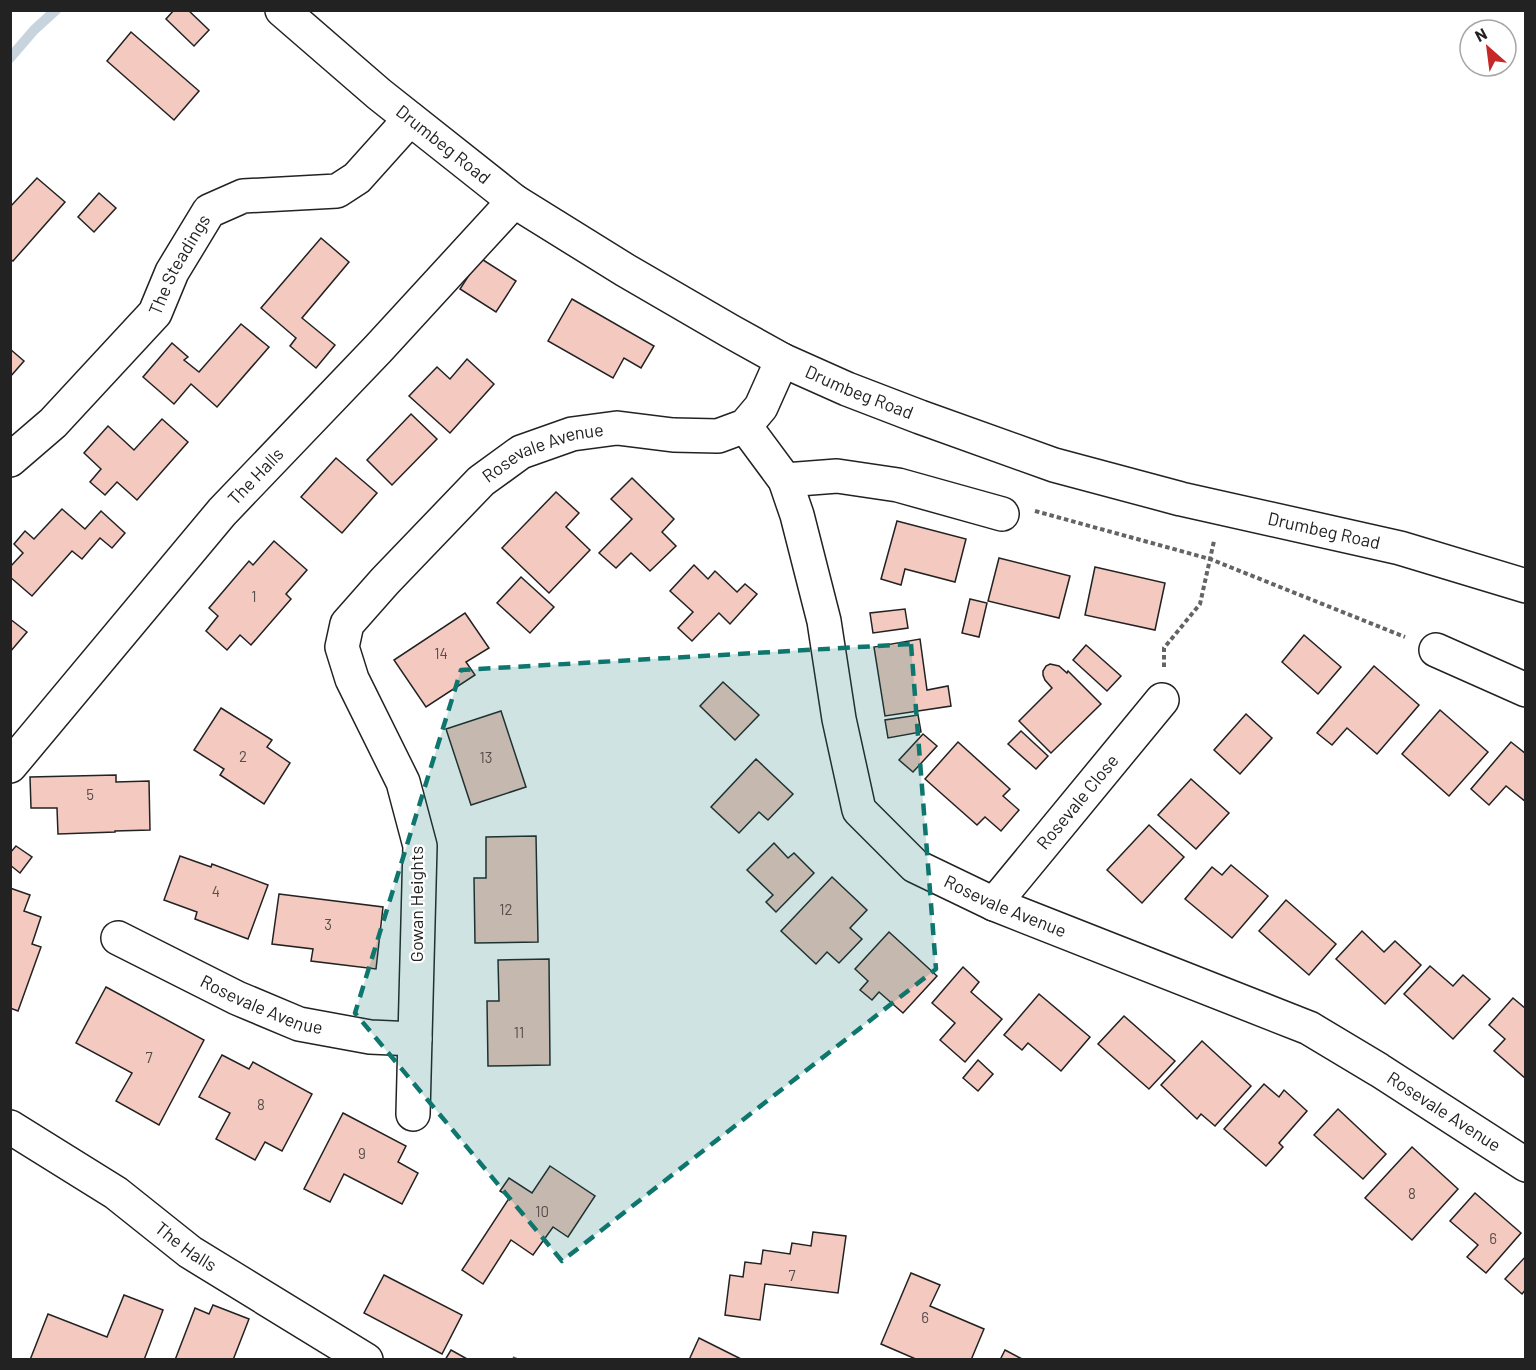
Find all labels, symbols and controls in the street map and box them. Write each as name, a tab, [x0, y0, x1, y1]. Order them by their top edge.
north arrow	[1458, 18, 1518, 78]
text: N	[1472, 23, 1490, 45]
street label: Drumbeg Road	[392, 100, 495, 188]
street label: The Steadings	[143, 210, 214, 318]
street label: Drumbeg Road	[802, 360, 917, 423]
street label: Rosevale Avenue	[477, 418, 605, 487]
street label: The Halls	[223, 443, 288, 509]
street label: Drumbeg Road	[1266, 507, 1383, 553]
house number: 1	[251, 587, 257, 605]
house number: 14	[434, 644, 448, 662]
house number: 2	[239, 747, 247, 765]
house number: 13	[480, 748, 492, 766]
street label: Rosevale Close	[1031, 749, 1123, 854]
house number: 5	[86, 785, 94, 803]
street label: Gowan Heights	[405, 846, 427, 962]
street label: Rosevale Avenue	[941, 870, 1070, 941]
house number: 4	[212, 882, 220, 900]
house number: 12	[499, 900, 513, 918]
house number: 3	[324, 915, 332, 933]
street label: Rosevale Avenue	[197, 969, 325, 1038]
house number: 11	[514, 1023, 524, 1041]
house number: 7	[145, 1048, 153, 1066]
street label: Rosevale Avenue	[1383, 1066, 1505, 1156]
house number: 8	[257, 1095, 265, 1113]
house number: 9	[358, 1144, 366, 1162]
house number: 8	[1408, 1184, 1416, 1202]
house number: 10	[535, 1202, 549, 1220]
street label: The Halls	[151, 1216, 221, 1276]
house number: 6	[1489, 1229, 1497, 1247]
house number: 7	[788, 1266, 796, 1284]
house number: 6	[921, 1308, 929, 1326]

